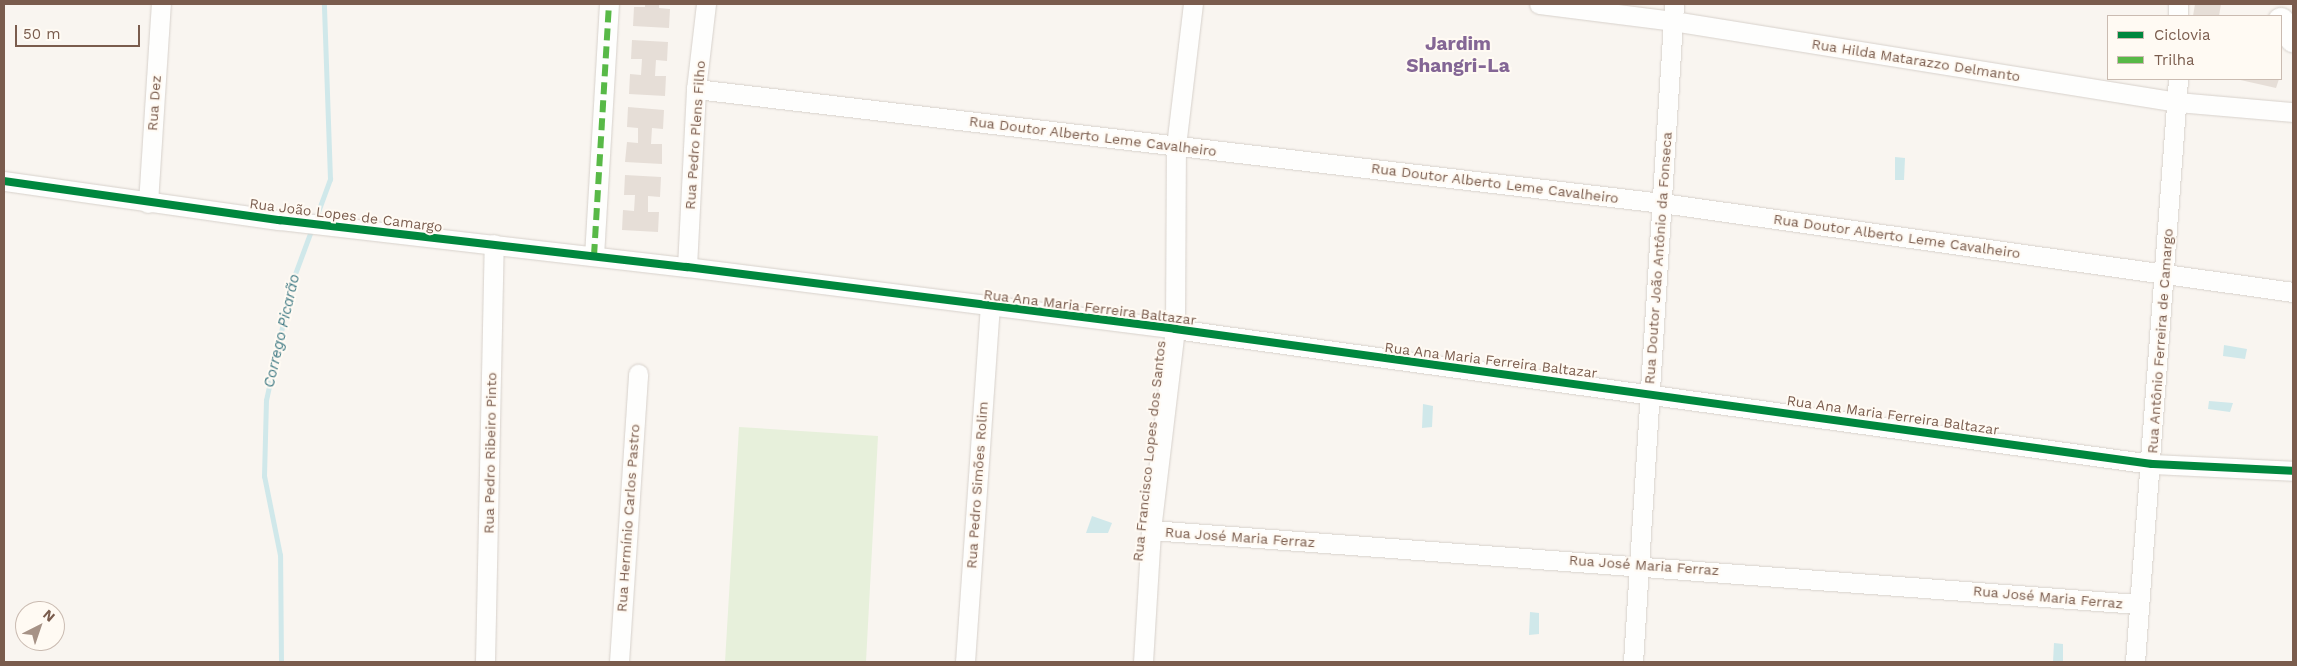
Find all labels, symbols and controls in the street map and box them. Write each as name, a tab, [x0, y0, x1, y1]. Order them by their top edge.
scale bar	[18, 15, 142, 47]
legend	[2107, 15, 2282, 80]
text: 50 m	[23, 25, 60, 43]
text: Ciclovia	[2154, 26, 2211, 44]
district label: Jardim Shangri-La	[1406, 33, 1510, 77]
street label: Rua Hilda Matarazzo Delmanto	[1810, 35, 2022, 85]
text: Trilha	[2154, 51, 2195, 69]
street label: Rua Pedro Plens Filho	[681, 60, 709, 210]
street label: Rua Dez	[144, 74, 164, 132]
street label: Rua Doutor Alberto Leme Cavalheiro	[968, 112, 1218, 160]
street label: Rua Doutor João Antônio da Fonseca	[1641, 130, 1675, 386]
street label: Rua Doutor Alberto Leme Cavalheiro	[1370, 159, 1620, 207]
street label: Rua João Lopes de Camargo	[248, 195, 444, 235]
street label: Rua Doutor Alberto Leme Cavalheiro	[1772, 210, 2022, 262]
street label: Rua Antônio Ferreira de Camargo	[2144, 227, 2176, 455]
water label: Corrego Picarão	[260, 272, 304, 390]
street label: Rua Ana Maria Ferreira Baltazar	[982, 285, 1198, 329]
street label: Rua Ana Maria Ferreira Baltazar	[1383, 338, 1599, 382]
street label: Rua Francisco Lopes dos Santos	[1129, 340, 1169, 562]
street label: Rua Pedro Ribeiro Pinto	[480, 372, 500, 534]
street label: Rua Ana Maria Ferreira Baltazar	[1785, 392, 2001, 438]
street label: Rua Pedro Simões Rolim	[963, 401, 991, 569]
street label: Rua Hermínio Carlos Pastro	[613, 423, 643, 613]
street label: Rua José Maria Ferraz	[1164, 523, 1316, 551]
street label: Rua José Maria Ferraz	[1568, 551, 1720, 579]
street label: Rua José Maria Ferraz	[1972, 582, 2124, 612]
north arrow	[15, 601, 65, 651]
text: N	[40, 606, 58, 625]

